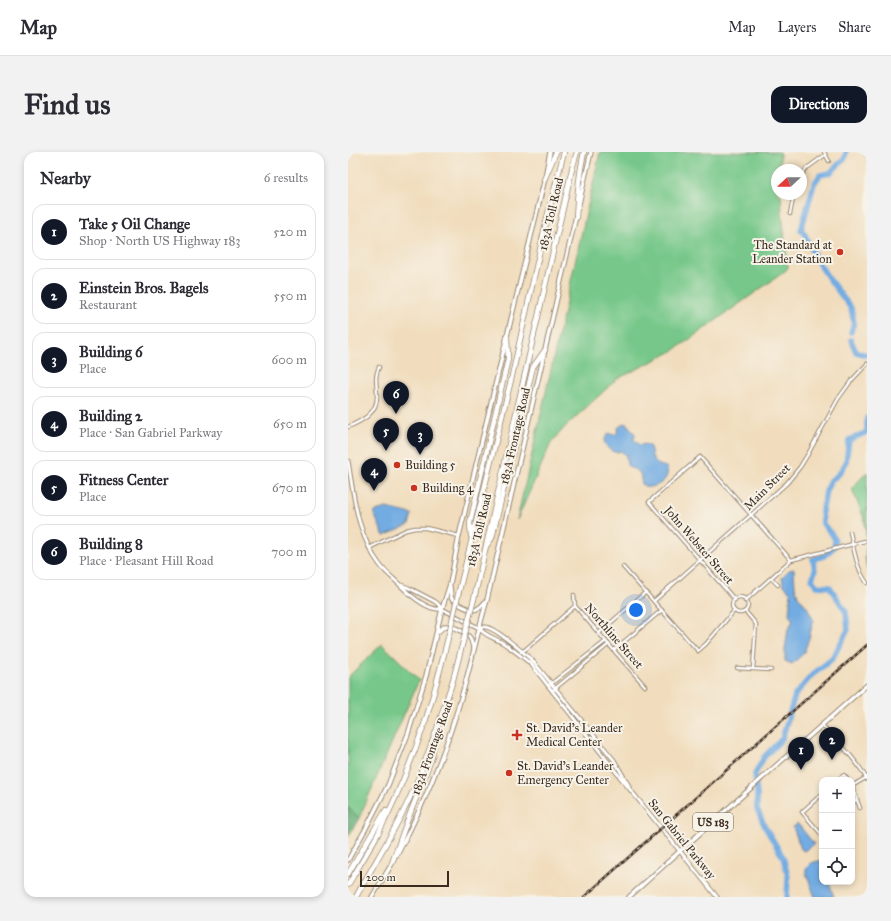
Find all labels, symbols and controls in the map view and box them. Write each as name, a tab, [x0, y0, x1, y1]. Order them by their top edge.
text: Map	[20, 16, 57, 39]
text: Map	[728, 19, 756, 36]
text: Layers	[778, 19, 816, 36]
text: Share	[838, 19, 871, 36]
button: Directions	[771, 86, 867, 123]
text: Find us	[24, 87, 110, 122]
north arrow	[771, 164, 807, 200]
text: Nearby	[40, 168, 91, 189]
text: 6 results	[264, 170, 308, 186]
street label: 183A Toll Road	[536, 176, 566, 252]
text: Take 5 Oil Change	[79, 215, 190, 233]
text: 1	[51, 224, 57, 240]
text: 520 m	[273, 224, 307, 240]
text: Shop · North US Highway 183	[79, 233, 241, 249]
place label: The Standard at Leander Station	[752, 238, 833, 266]
marker: The Standard at Leander Station	[835, 247, 845, 257]
text: Einstein Bros. Bagels	[79, 279, 208, 297]
text: 2	[51, 288, 57, 304]
text: 550 m	[274, 288, 307, 304]
text: Restaurant	[79, 297, 137, 313]
text: Building 6	[79, 343, 143, 361]
text: 3	[51, 352, 57, 368]
text: 600 m	[271, 352, 307, 368]
text: Place	[79, 361, 106, 377]
pin: 6	[383, 381, 409, 414]
street label: 183A Frontage Road	[497, 386, 534, 486]
text: Building 2	[79, 407, 142, 425]
text: 4	[50, 416, 58, 432]
text: 650 m	[273, 416, 307, 432]
pin: 5	[373, 418, 399, 451]
pin: 3	[407, 422, 433, 455]
text: Place · San Gabriel Parkway	[79, 425, 222, 441]
pin: 4	[361, 458, 387, 491]
place label: Building 5	[405, 458, 456, 473]
marker: Building 5	[392, 460, 402, 470]
street label: Main Street	[741, 460, 794, 513]
text: Fitness Center	[79, 471, 168, 489]
text: 5	[51, 480, 57, 496]
text: 670 m	[272, 480, 307, 496]
place label: Building 4	[422, 481, 474, 496]
marker: Building 4	[409, 483, 419, 493]
text: Place	[79, 489, 106, 505]
street label: 183A Toll Road	[464, 492, 494, 568]
street label: John Webster Street	[659, 502, 737, 588]
text: Building 8	[79, 535, 143, 553]
text: 6	[51, 544, 57, 560]
text: 700 m	[271, 544, 307, 560]
text: Place · Pleasant Hill Road	[79, 553, 214, 569]
street label: Northline Street	[582, 600, 647, 672]
your location	[626, 600, 646, 620]
street label: 183A Frontage Road	[408, 699, 456, 797]
place label: St. David’s Leander Medical Center	[526, 721, 623, 749]
pin: 2	[819, 727, 845, 760]
marker: St. David’s Leander Medical Center	[511, 729, 523, 741]
pin: 1	[788, 737, 814, 770]
place label: St. David’s Leander Emergency Center	[517, 759, 614, 788]
marker: St. David’s Leander Emergency Center	[504, 768, 514, 778]
map controls	[819, 777, 855, 885]
button: +	[819, 777, 855, 813]
street label: San Gabriel Parkway	[645, 796, 719, 882]
road number: US 183	[693, 813, 733, 831]
button: −	[819, 813, 855, 849]
button: locate	[819, 849, 855, 885]
scale bar	[360, 869, 449, 888]
text: 200 m	[366, 871, 396, 884]

